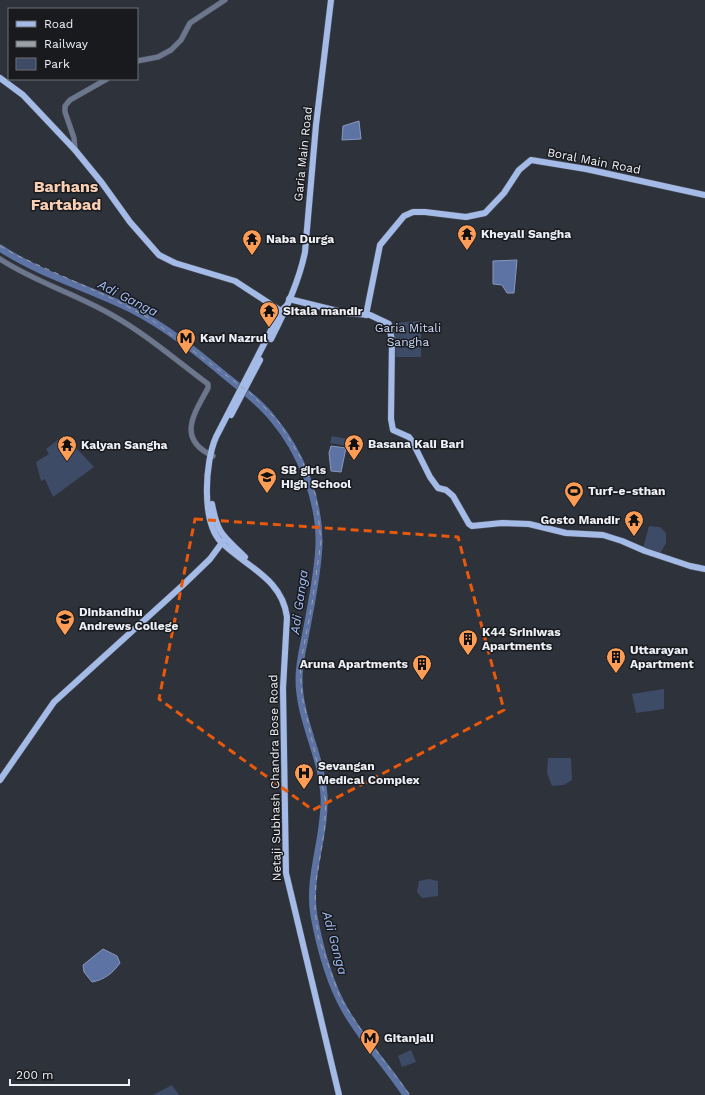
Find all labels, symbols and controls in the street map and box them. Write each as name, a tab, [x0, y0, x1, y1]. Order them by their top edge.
legend	[8, 8, 138, 80]
text: Road	[44, 17, 73, 31]
text: Railway	[44, 37, 89, 51]
text: Park	[44, 57, 70, 71]
street label: Garia Main Road	[291, 106, 315, 202]
street label: Boral Main Road	[546, 145, 642, 177]
district label: Barhans Fartabad	[31, 177, 101, 214]
temple icon: Kheyali Sangha	[456, 223, 478, 251]
place label: Kheyali Sangha	[481, 227, 571, 241]
temple icon: Naba Durga	[241, 228, 263, 256]
place label: Naba Durga	[266, 232, 334, 246]
water label: Adi Ganga	[95, 276, 160, 319]
temple icon: Sitala mandir	[258, 300, 280, 328]
place label: Sitala mandir	[283, 304, 363, 318]
park label: Garia Mitali Sangha	[375, 321, 441, 349]
metro station icon: Kavi Nazrul	[175, 327, 197, 355]
place label: Kavi Nazrul	[200, 331, 267, 345]
temple icon: Basana Kali Bari	[343, 433, 365, 461]
temple icon: Kalyan Sangha	[56, 434, 78, 462]
place label: Basana Kali Bari	[368, 437, 464, 451]
place label: Kalyan Sangha	[81, 438, 168, 452]
place label: SB girls High School	[281, 463, 351, 491]
school or university icon: SB girls High School	[256, 466, 278, 494]
sports icon: Turf-e-sthan	[563, 480, 585, 508]
place label: Turf-e-sthan	[588, 484, 666, 498]
temple icon: Gosto Mandir	[623, 509, 645, 537]
place label: Gosto Mandir	[540, 513, 621, 527]
water label: Adi Ganga	[287, 569, 311, 636]
place label: Dinbandhu Andrews College	[79, 605, 178, 633]
school or university icon: Dinbandhu Andrews College	[54, 608, 76, 636]
place label: K44 Sriniwas Apartments	[482, 625, 561, 653]
building icon: K44 Sriniwas Apartments	[457, 628, 479, 656]
place label: Uttarayan Apartment	[630, 643, 694, 671]
building icon: Uttarayan Apartment	[605, 646, 627, 674]
building icon: Aruna Apartments	[411, 653, 433, 681]
place label: Aruna Apartments	[300, 657, 409, 671]
street label: Netaji Subhash Chandra Bose Road	[266, 674, 284, 882]
place label: Sevangan Medical Complex	[318, 759, 420, 787]
hospital icon: Sevangan Medical Complex	[293, 762, 315, 790]
water label: Adi Ganga	[319, 909, 351, 976]
metro station icon: Gitanjali	[359, 1027, 381, 1055]
place label: Gitanjali	[384, 1031, 434, 1045]
scale bar	[10, 1061, 129, 1087]
text: 200 m	[16, 1068, 53, 1082]

